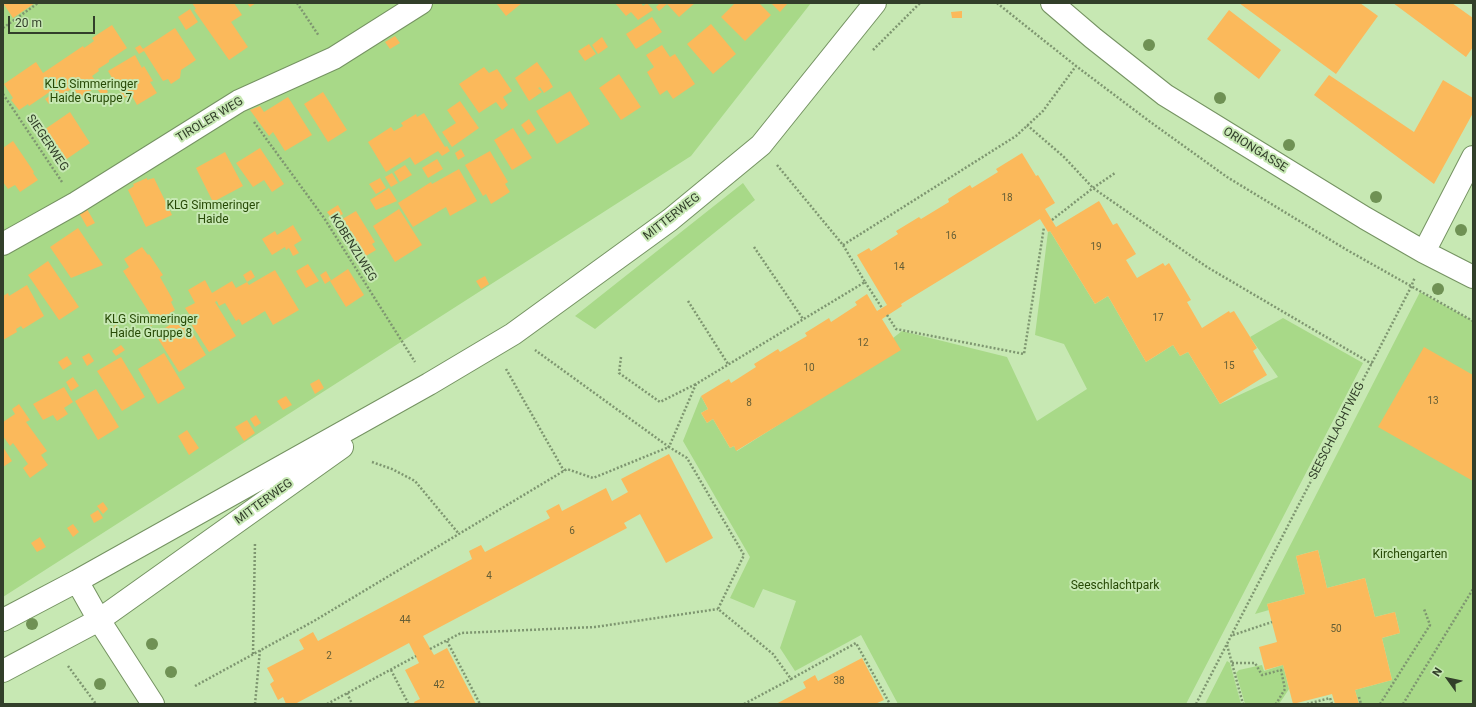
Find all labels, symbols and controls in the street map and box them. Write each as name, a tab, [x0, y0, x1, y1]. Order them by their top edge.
scale bar	[10, 8, 97, 34]
text: 20 m	[15, 16, 42, 30]
park label: KLG Simmeringer Haide Gruppe 7	[45, 78, 137, 106]
street label: TIROLER WEG	[174, 94, 246, 146]
street label: SIEGERWEG	[23, 112, 71, 174]
street label: ORIONGASSE	[1220, 125, 1290, 175]
street label: MITTERWEG	[641, 190, 703, 244]
house number: 18	[1001, 192, 1013, 204]
park label: KLG Simmeringer Haide	[167, 199, 259, 227]
street label: KOBENZLWEG	[327, 212, 379, 284]
house number: 16	[945, 230, 957, 242]
house number: 19	[1090, 241, 1102, 253]
house number: 14	[893, 261, 905, 273]
house number: 17	[1152, 312, 1164, 324]
park label: KLG Simmeringer Haide Gruppe 8	[105, 313, 197, 341]
house number: 12	[857, 337, 869, 349]
house number: 15	[1223, 360, 1235, 372]
house number: 10	[803, 362, 815, 374]
street label: SEESCHLACHTWEG	[1306, 380, 1368, 482]
house number: 13	[1427, 395, 1439, 407]
house number: 8	[746, 397, 752, 409]
street label: MITTERWEG	[232, 476, 296, 528]
house number: 6	[569, 525, 575, 537]
park label: Kirchengarten	[1373, 548, 1447, 562]
house number: 4	[486, 570, 492, 582]
park label: Seeschlachtpark	[1071, 579, 1159, 593]
house number: 44	[399, 614, 411, 626]
house number: 50	[1330, 623, 1342, 635]
house number: 2	[326, 650, 332, 662]
north arrow	[1428, 659, 1468, 699]
text: N	[1430, 665, 1445, 679]
house number: 38	[833, 675, 845, 687]
house number: 42	[433, 679, 445, 691]

